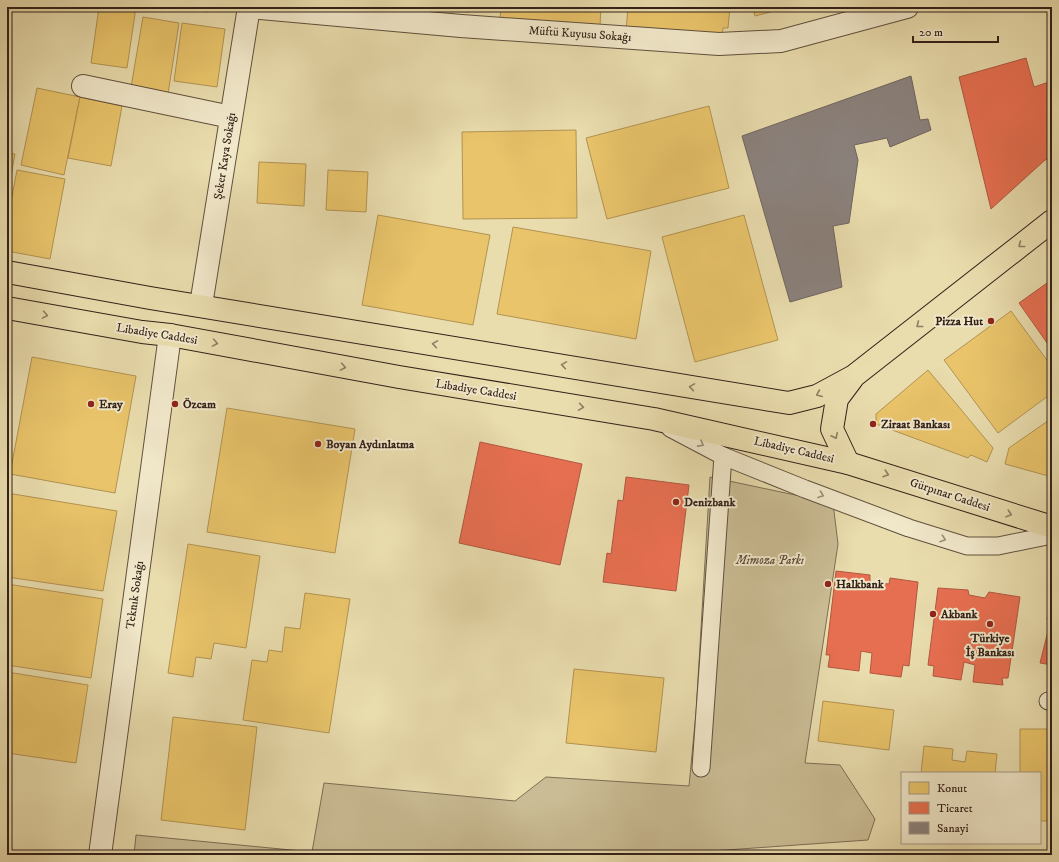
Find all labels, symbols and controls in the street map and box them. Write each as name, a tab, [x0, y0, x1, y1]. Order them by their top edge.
scale bar	[913, 18, 998, 44]
street label: Müftü Kuyusu Sokağı	[528, 23, 632, 45]
text: 20 m	[919, 25, 943, 40]
street label: Şeker Kaya Sokağı	[211, 111, 239, 201]
one-way arrow	[1019, 241, 1026, 248]
one-way arrow	[42, 310, 49, 319]
place label: Pizza Hut	[935, 314, 983, 329]
marker: Pizza Hut	[986, 316, 996, 326]
street label: Libadiye Caddesi	[115, 320, 199, 348]
one-way arrow	[916, 321, 923, 328]
one-way arrow	[212, 339, 218, 347]
one-way arrow	[432, 340, 438, 349]
one-way arrow	[340, 362, 346, 370]
one-way arrow	[561, 362, 567, 370]
street label: Libadiye Caddesi	[434, 376, 518, 404]
one-way arrow	[689, 383, 695, 391]
one-way arrow	[816, 389, 824, 397]
place label: Eray	[99, 397, 123, 412]
place label: Özcam	[183, 397, 216, 412]
marker: Eray	[86, 399, 96, 409]
marker: Özcam	[170, 399, 180, 409]
one-way arrow	[578, 402, 585, 411]
place label: Ziraat Bankası	[881, 417, 950, 432]
marker: Ziraat Bankası	[868, 419, 878, 429]
one-way arrow	[831, 432, 838, 440]
street label: Libadiye Caddesi	[752, 433, 836, 467]
place label: Boyan Aydınlatma	[326, 437, 415, 452]
marker: Boyan Aydınlatma	[313, 439, 323, 449]
one-way arrow	[697, 440, 704, 447]
one-way arrow	[882, 469, 889, 478]
street label: Gürpınar Caddesi	[908, 475, 992, 515]
one-way arrow	[817, 490, 824, 498]
place label: Denizbank	[684, 495, 736, 510]
marker: Denizbank	[671, 497, 681, 507]
one-way arrow	[1006, 509, 1013, 518]
one-way arrow	[939, 534, 946, 542]
park label: Mimoza Parkı	[735, 553, 804, 568]
street label: Teknık Sokağı	[123, 560, 147, 630]
place label: Halkbank	[836, 577, 885, 592]
marker: Halkbank	[823, 579, 833, 589]
place label: Akbank	[940, 607, 979, 622]
marker: Akbank	[928, 609, 938, 619]
marker: Türkiye İş Bankası	[985, 619, 995, 629]
place label: Türkiye İş Bankası	[966, 631, 1014, 660]
legend	[901, 772, 1041, 844]
text: Konut	[937, 781, 967, 796]
text: Ticaret	[937, 801, 973, 816]
text: Sanayi	[937, 821, 968, 836]

